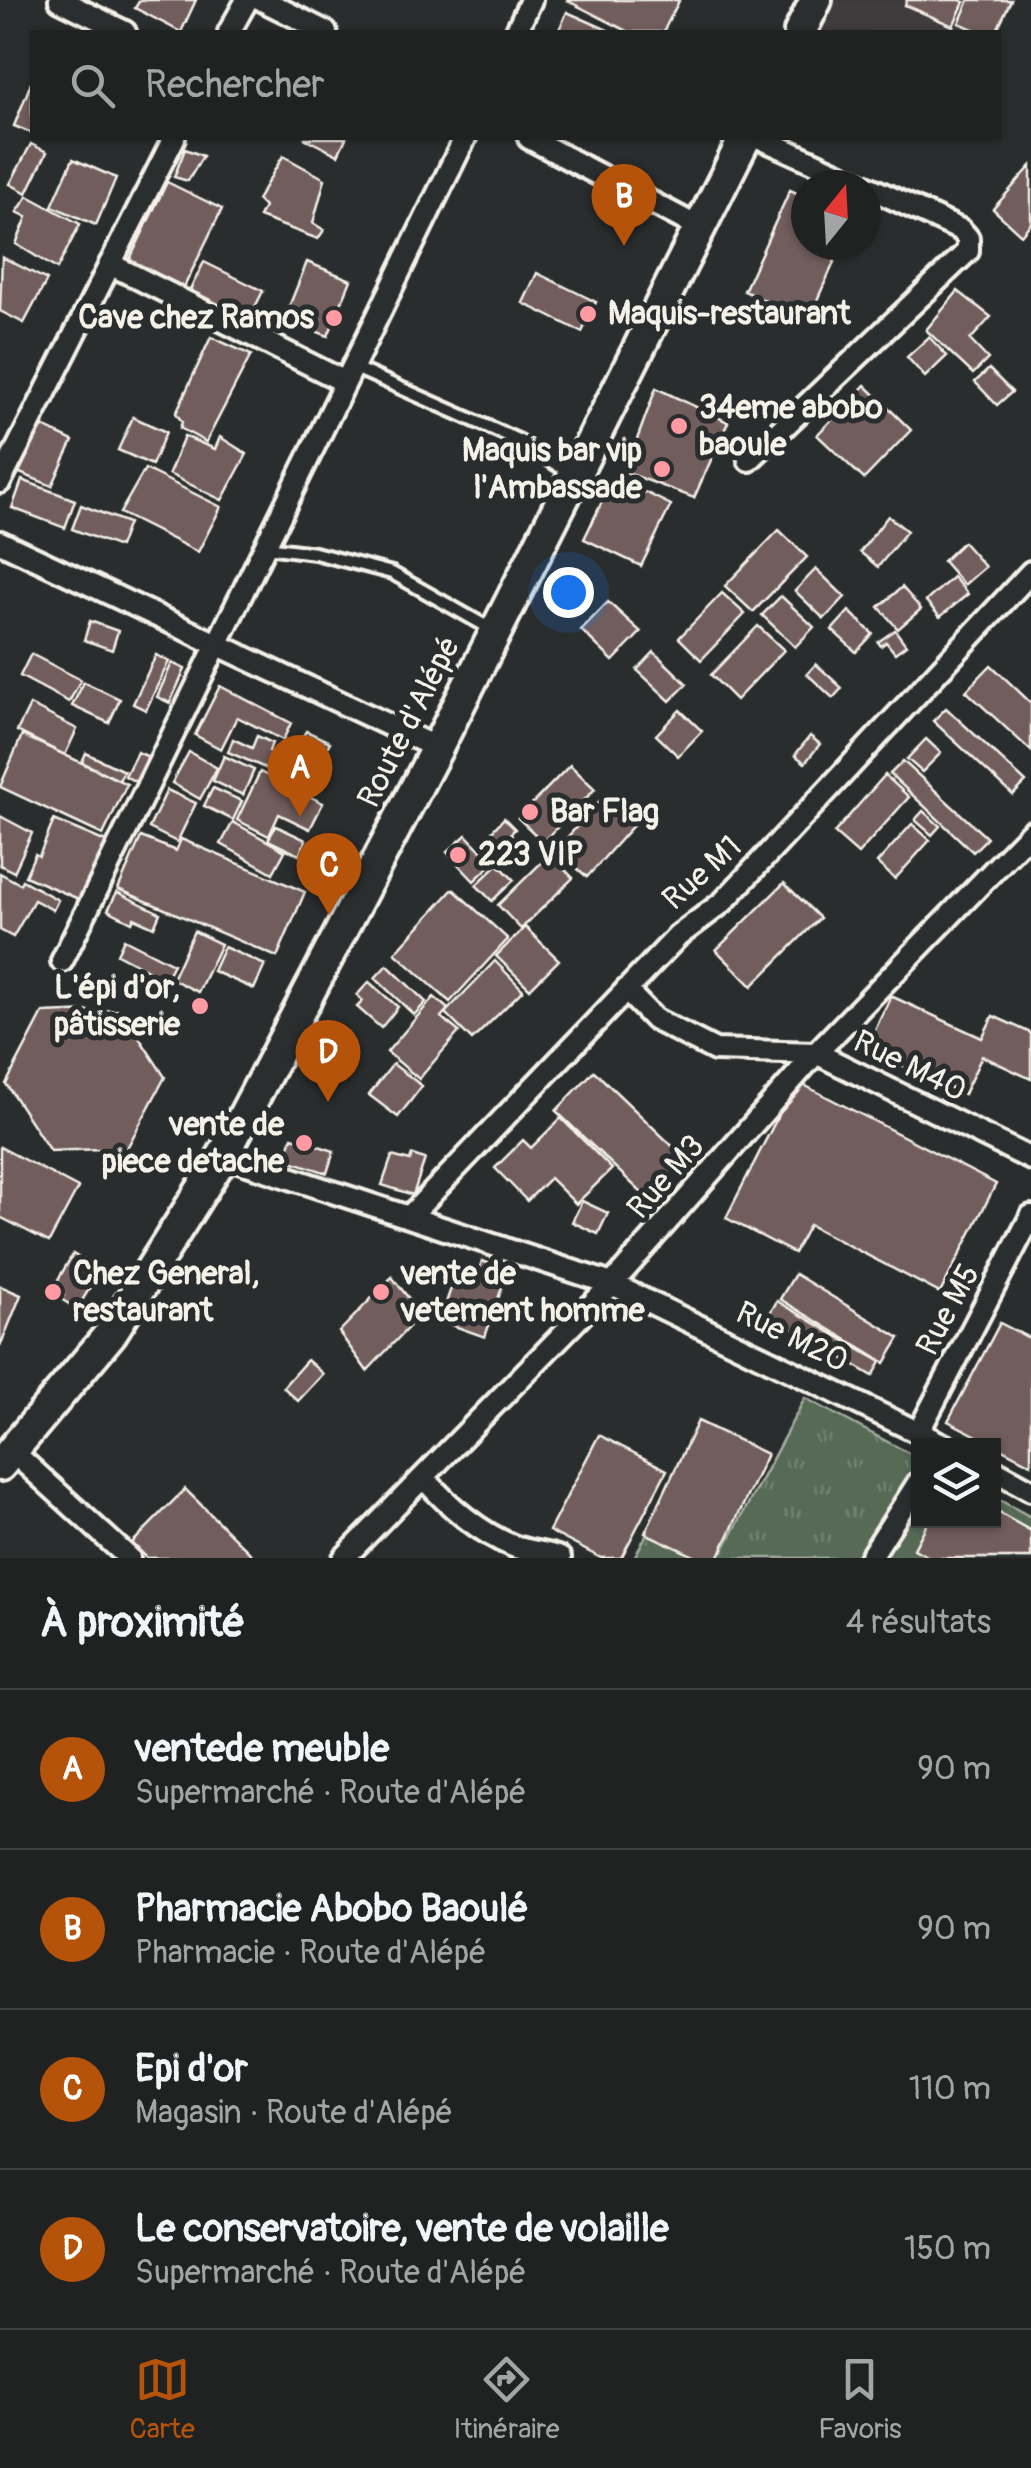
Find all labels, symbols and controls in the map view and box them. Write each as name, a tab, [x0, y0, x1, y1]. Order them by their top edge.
search box	[30, 30, 1001, 140]
icon: search	[65, 58, 120, 113]
text: Rechercher	[145, 61, 325, 109]
pin: B	[592, 164, 656, 246]
north arrow	[791, 170, 881, 260]
place label: Maquis-restaurant	[608, 294, 852, 334]
place label: Cave chez Ramos	[78, 298, 315, 338]
marker: Maquis-restaurant	[577, 303, 599, 325]
marker: Cave chez Ramos	[323, 307, 345, 329]
place label: 34eme abobo baoule	[699, 388, 883, 465]
marker: 34eme abobo baoule	[668, 415, 690, 437]
place label: Maquis bar vip l'Ambassade	[462, 431, 643, 508]
marker: Maquis bar vip l'Ambassade	[651, 458, 673, 480]
your location	[543, 567, 594, 618]
street label: Route d'Alépé	[349, 630, 469, 814]
pin: A	[268, 734, 332, 817]
place label: Bar Flag	[550, 792, 659, 832]
marker: Bar Flag	[519, 801, 541, 823]
street label: Rue M1	[654, 827, 750, 919]
pin: C	[296, 832, 362, 915]
place label: 223 VIP	[478, 835, 583, 875]
marker: 223 VIP	[447, 844, 469, 866]
place label: L'épi d'or, pâtisserie	[54, 968, 181, 1045]
marker: L'épi d'or, pâtisserie	[189, 995, 211, 1017]
pin: D	[296, 1020, 360, 1102]
street label: Rue M40	[847, 1022, 973, 1110]
place label: vente de piece detache	[102, 1105, 285, 1182]
street label: Rue M3	[619, 1127, 713, 1227]
marker: vente de piece detache	[293, 1132, 315, 1154]
place label: Chez General, restaurant	[73, 1254, 259, 1331]
place label: vente de vetement homme	[400, 1254, 646, 1331]
street label: Rue M5	[907, 1257, 989, 1363]
marker: Chez General, restaurant	[42, 1281, 64, 1303]
marker: vente de vetement homme	[370, 1281, 392, 1303]
street label: Rue M20	[729, 1293, 855, 1381]
map controls	[911, 1438, 1001, 1528]
button: layers	[911, 1438, 1001, 1528]
text: À proximité	[40, 1597, 245, 1649]
text: 4 résultats	[846, 1603, 991, 1643]
text: ventede meuble	[135, 1725, 389, 1773]
text: A	[62, 1749, 83, 1789]
text: 90 m	[917, 1749, 991, 1789]
text: Supermarché · Route d'Alépé	[135, 1773, 526, 1813]
text: Pharmacie Abobo Baoulé	[135, 1885, 529, 1933]
text: B	[63, 1909, 82, 1949]
text: 90 m	[917, 1909, 991, 1949]
text: Pharmacie · Route d'Alépé	[135, 1933, 486, 1973]
text: Epi d'or	[135, 2045, 248, 2093]
text: C	[63, 2069, 82, 2109]
text: 110 m	[909, 2069, 991, 2109]
text: Magasin · Route d'Alépé	[135, 2093, 453, 2133]
text: Le conservatoire, vente de volaille	[135, 2205, 669, 2253]
text: D	[62, 2229, 83, 2269]
text: 150 m	[904, 2229, 991, 2269]
text: Supermarché · Route d'Alépé	[135, 2253, 526, 2293]
tab: Carte	[129, 2352, 195, 2447]
tab: Itinéraire	[454, 2352, 559, 2447]
tab: Favoris	[818, 2352, 902, 2447]

